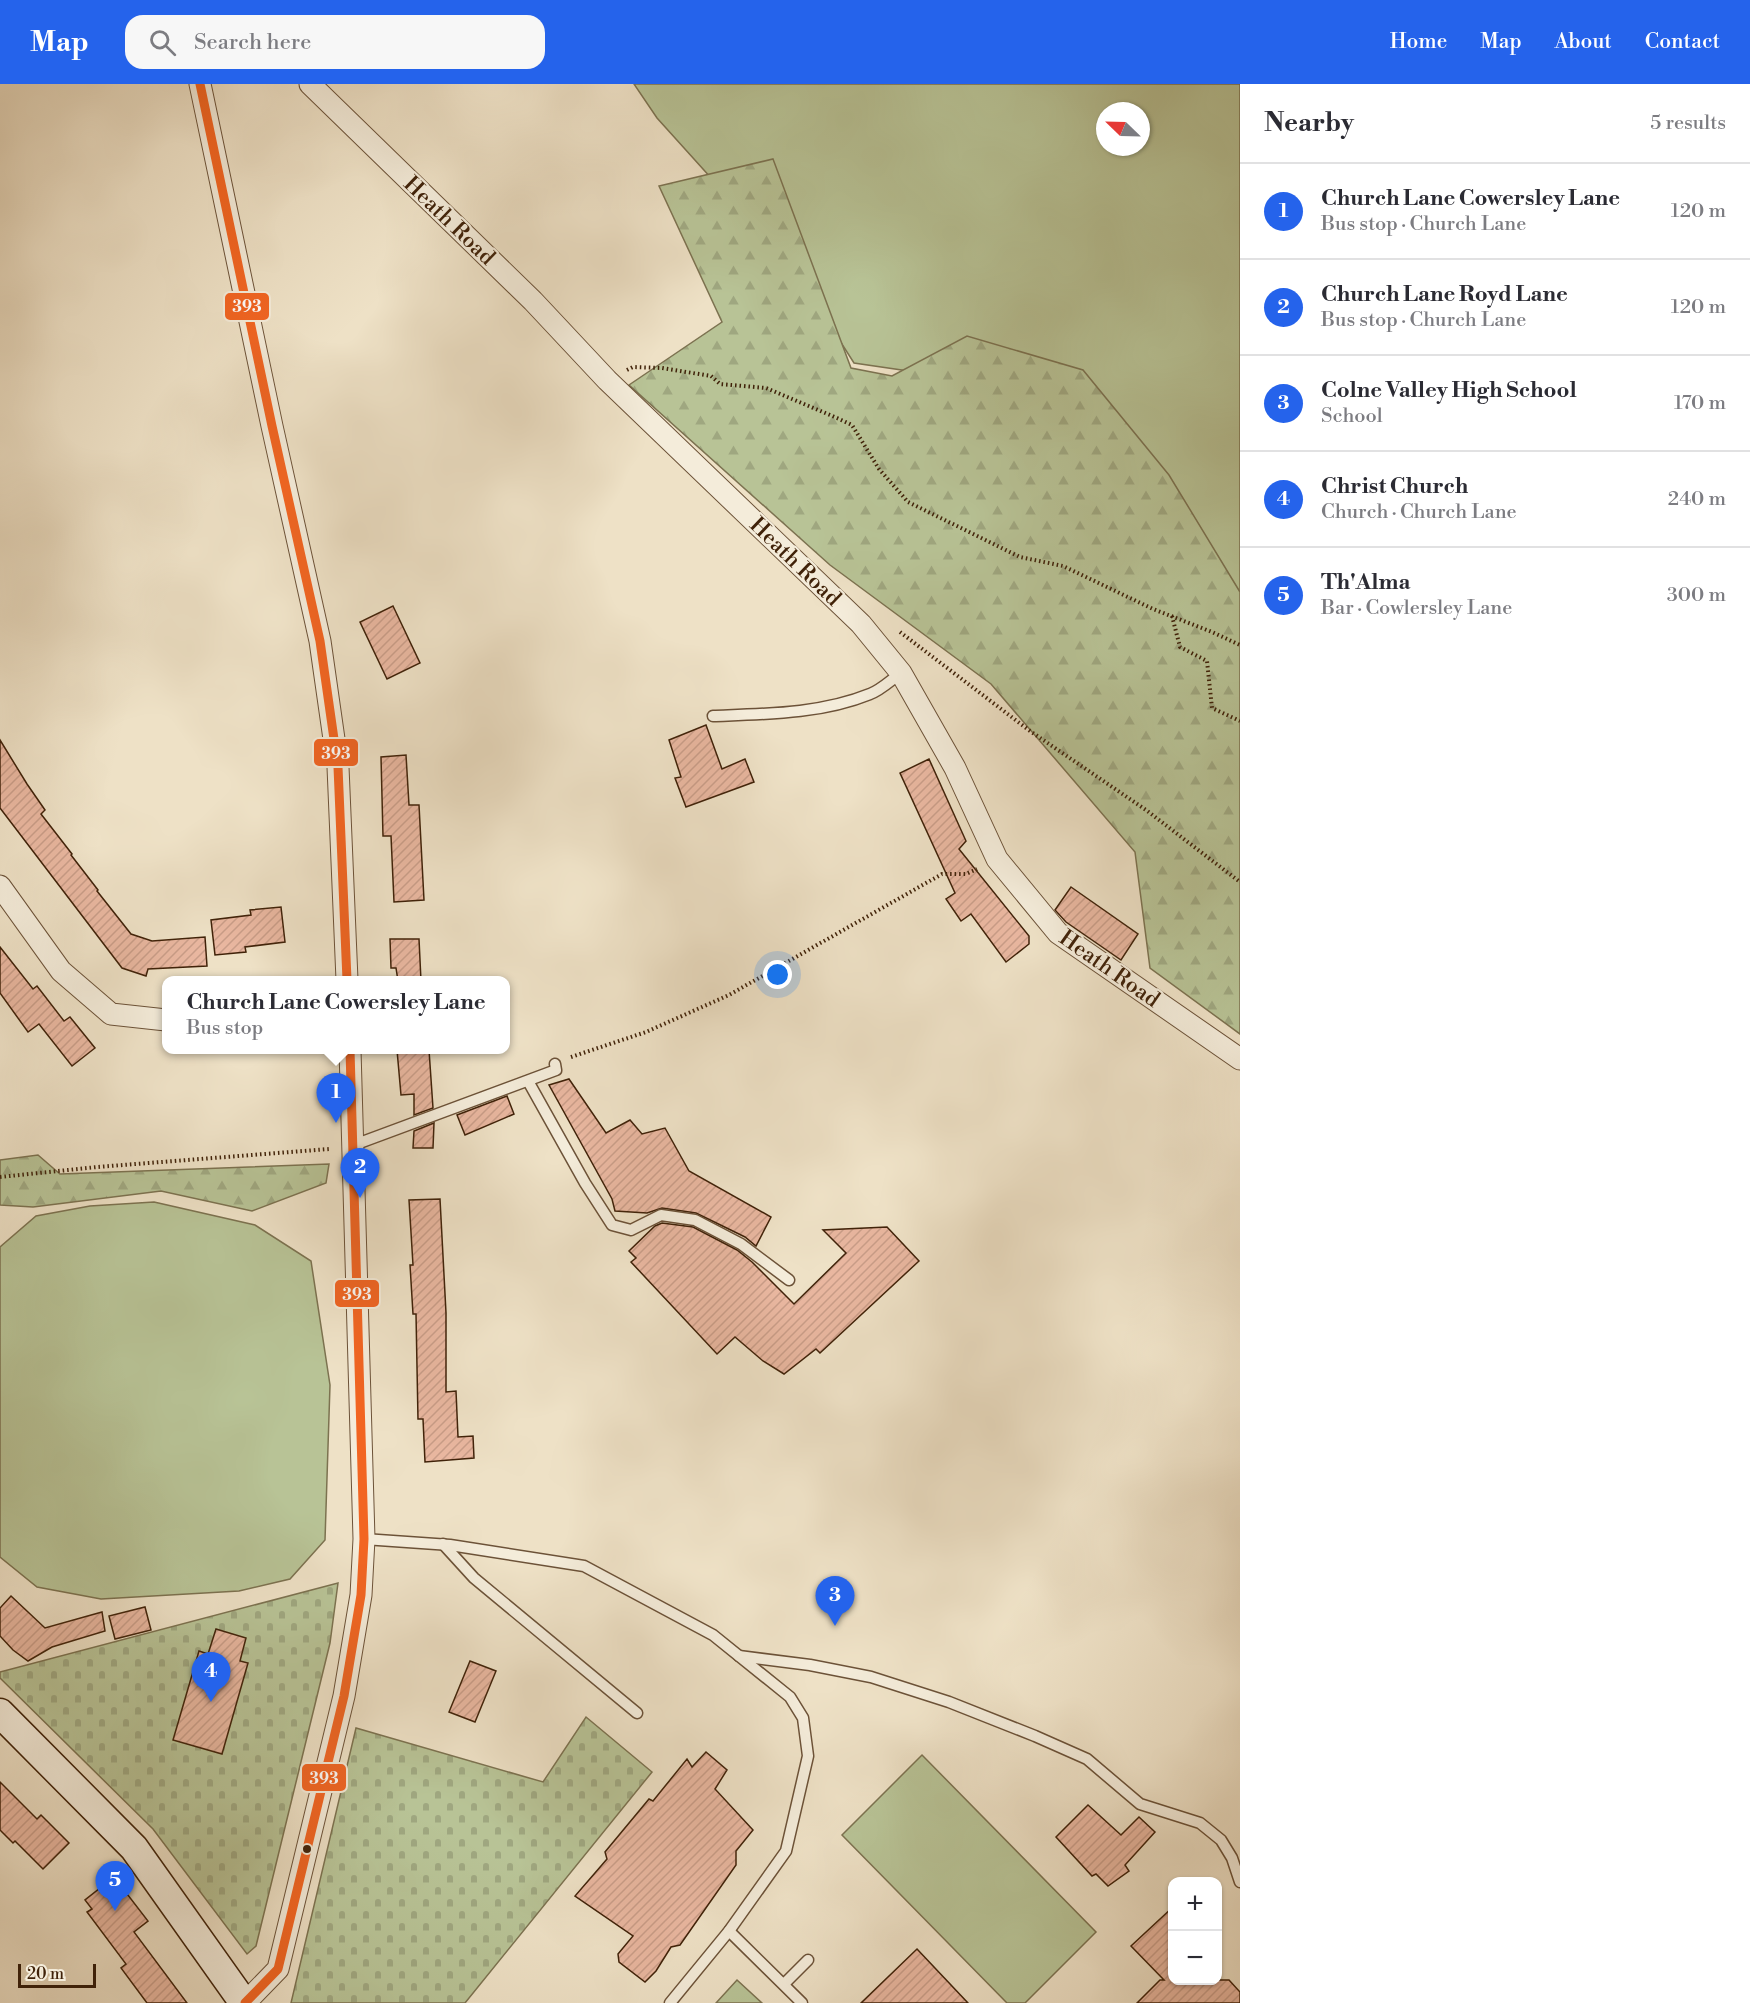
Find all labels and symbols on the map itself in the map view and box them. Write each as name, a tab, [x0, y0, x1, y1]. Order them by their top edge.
north arrow	[1096, 102, 1150, 156]
street label: Heath Road	[398, 171, 501, 272]
line badge: 393	[224, 292, 270, 321]
text: 393	[232, 297, 262, 317]
street label: Heath Road	[744, 512, 847, 613]
line badge: 393	[313, 738, 359, 767]
text: 393	[321, 744, 351, 764]
street label: Heath Road	[1054, 925, 1165, 1014]
your location	[763, 960, 792, 989]
pin: 1	[316, 1074, 356, 1123]
pin: 2	[340, 1148, 380, 1198]
line badge: 393	[334, 1279, 380, 1308]
text: 393	[342, 1285, 372, 1305]
pin: 3	[816, 1576, 854, 1626]
pin: 4	[192, 1652, 230, 1702]
line badge: 393	[301, 1763, 347, 1792]
text: 393	[309, 1769, 339, 1789]
unlabelled marker	[301, 1843, 313, 1855]
pin: 5	[96, 1862, 134, 1911]
scale bar	[18, 1961, 96, 1988]

